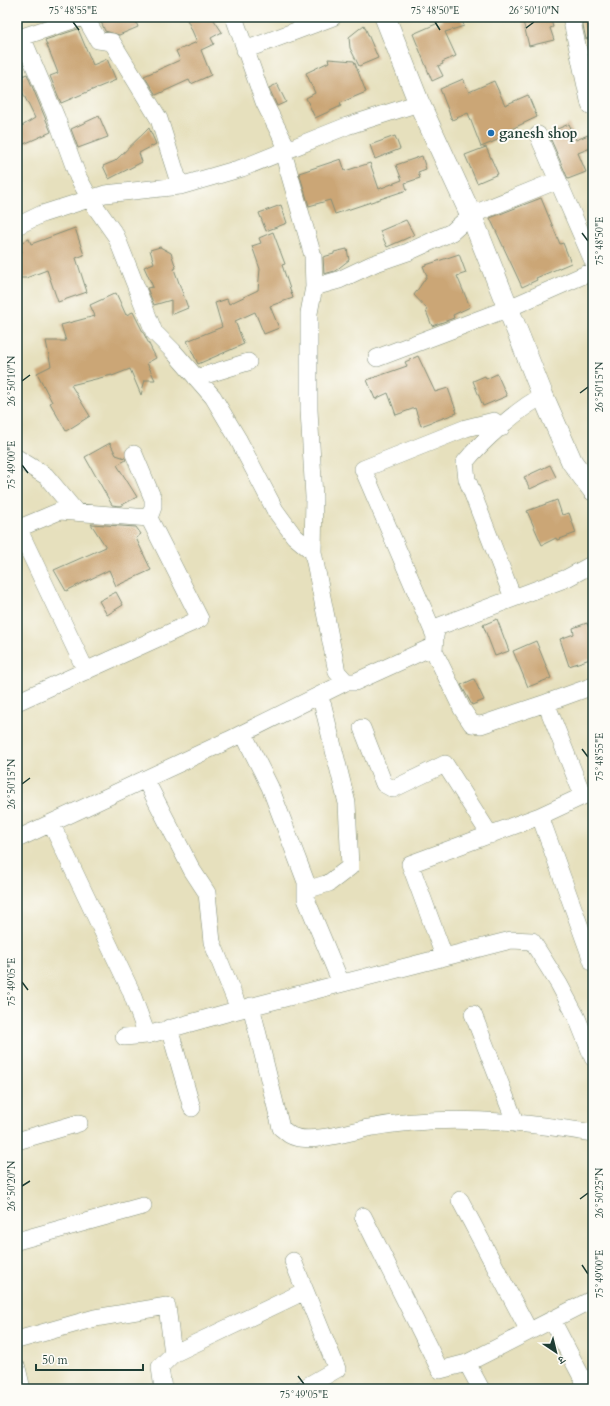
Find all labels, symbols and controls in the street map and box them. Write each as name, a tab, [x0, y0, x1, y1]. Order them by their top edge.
text: 75°48'55"E	[49, 4, 97, 18]
text: 75°48'50"E	[411, 4, 459, 18]
text: 26°50'10"N	[509, 4, 560, 18]
place label: ganesh shop	[499, 124, 578, 143]
marker: ganesh shop	[486, 128, 496, 138]
text: 75°48'50"E	[593, 217, 607, 265]
text: 26°50'10"N	[5, 355, 19, 406]
text: 26°50'15"N	[593, 361, 607, 412]
text: 75°49'00"E	[5, 441, 19, 489]
text: 75°48'55"E	[593, 733, 607, 781]
text: 26°50'15"N	[5, 758, 19, 809]
text: 75°49'05"E	[5, 958, 19, 1006]
text: 26°50'20"N	[5, 1160, 19, 1211]
text: 26°50'25"N	[593, 1167, 607, 1218]
text: 75°49'00"E	[593, 1250, 607, 1298]
north arrow	[536, 1332, 576, 1372]
scale bar	[36, 1346, 143, 1372]
text: उ	[554, 1351, 569, 1368]
text: 50 m	[42, 1352, 69, 1368]
text: 75°49'05"E	[280, 1388, 328, 1402]

